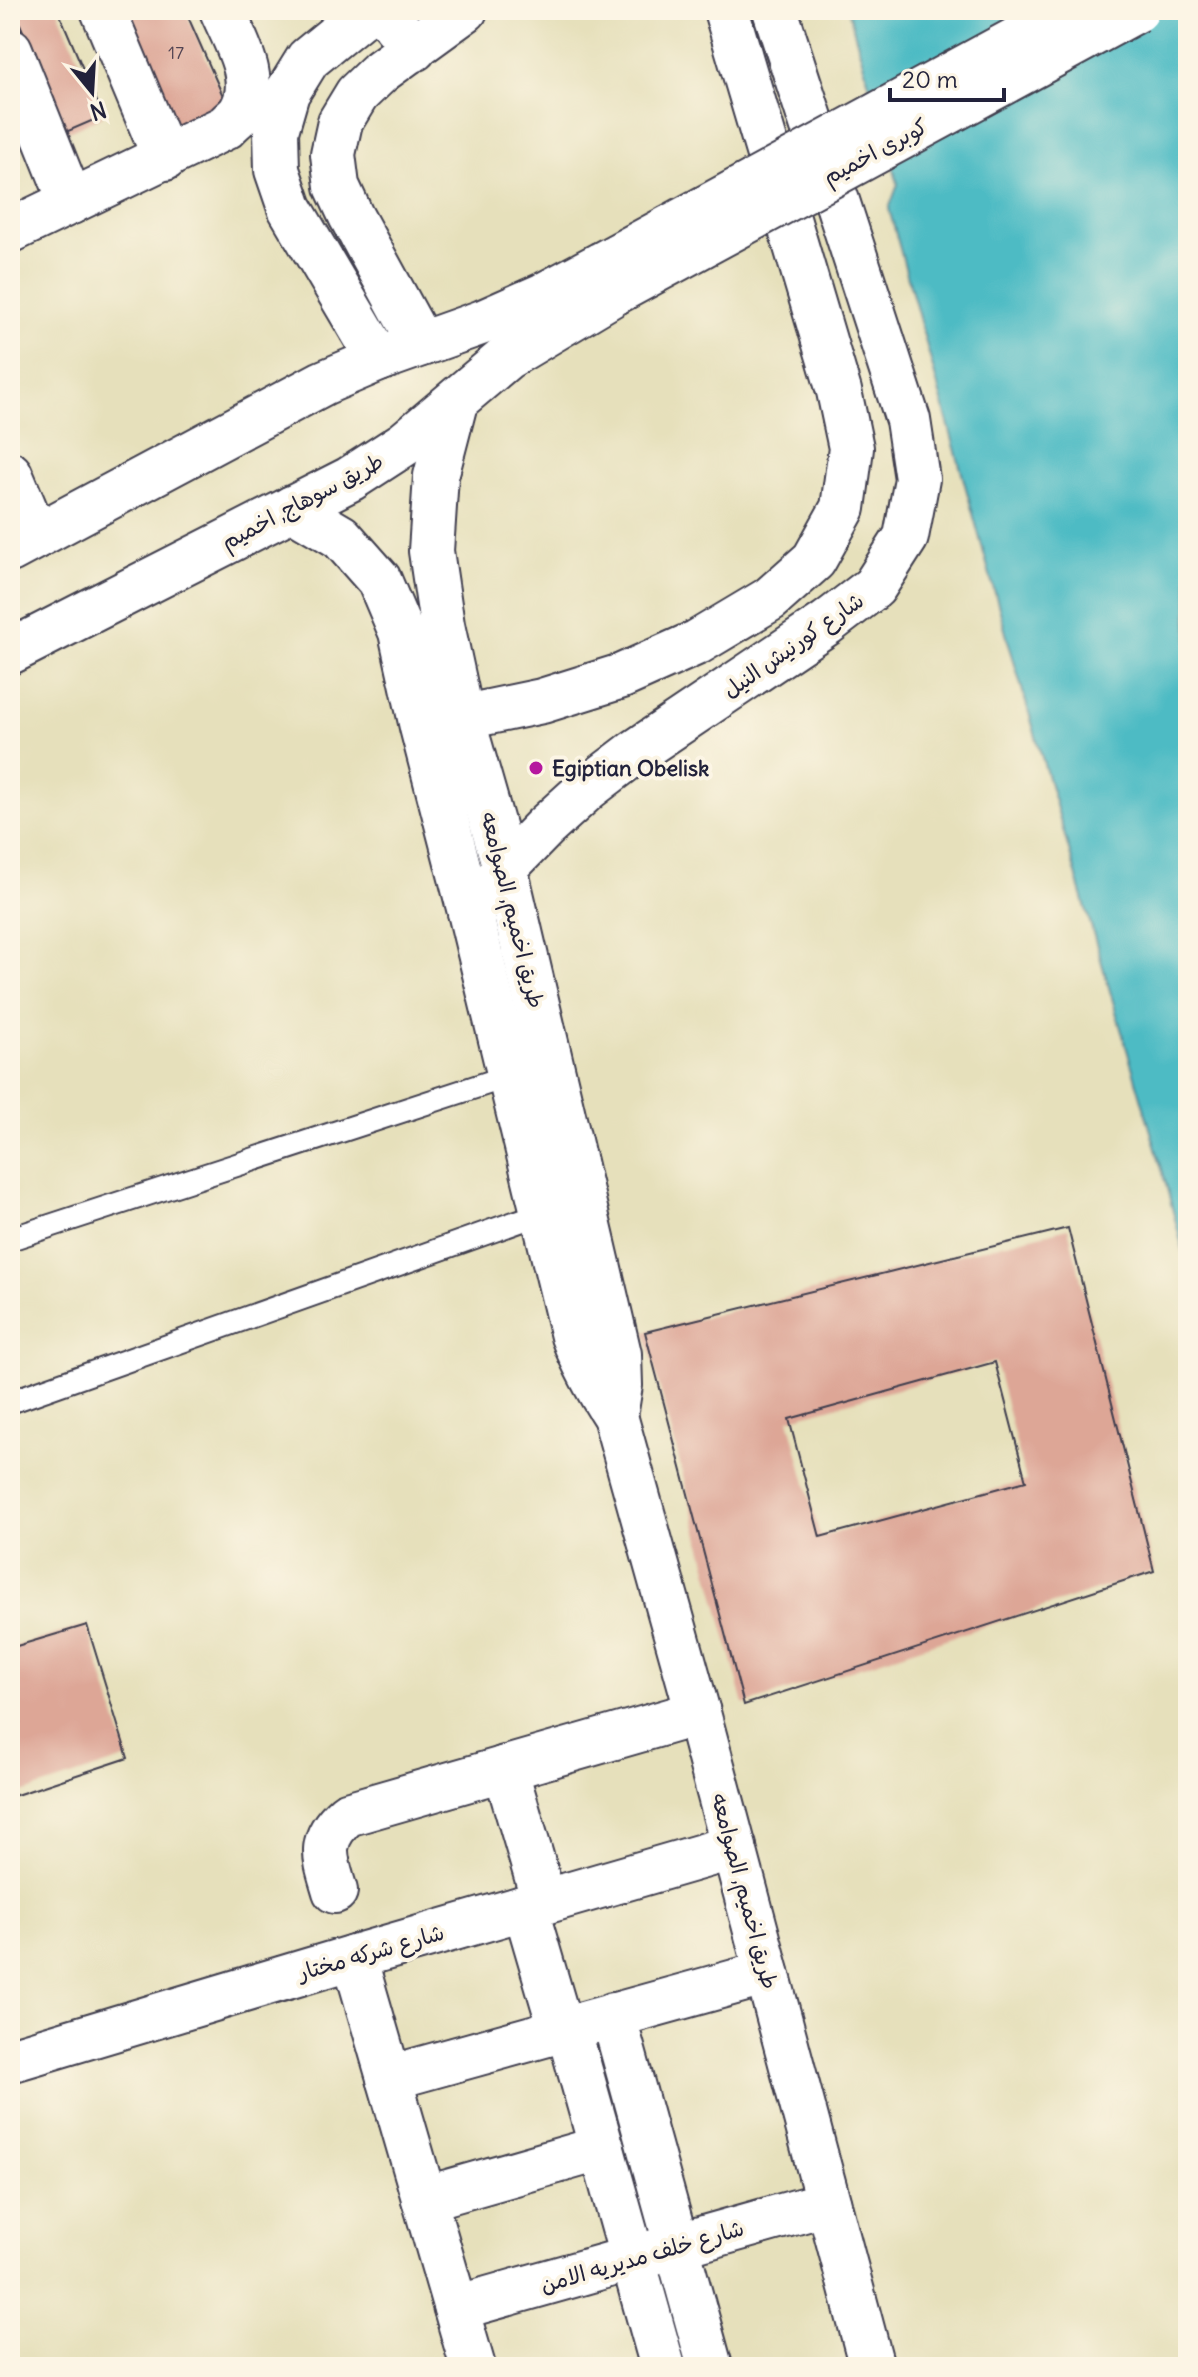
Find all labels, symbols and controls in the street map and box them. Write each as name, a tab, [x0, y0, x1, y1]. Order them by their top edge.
house number: 17	[168, 41, 184, 64]
north arrow	[52, 52, 132, 132]
scale bar	[890, 52, 1004, 102]
text: 20 m	[902, 64, 958, 94]
text: N	[87, 95, 110, 127]
street label: كوبرى اخميم	[818, 112, 934, 193]
street label: طريق سوهاج, اخميم	[216, 446, 389, 558]
street label: شارع كورنيش النيل	[717, 586, 870, 706]
place label: Egiptian Obelisk	[552, 754, 709, 782]
marker: Egiptian Obelisk	[527, 759, 545, 777]
street label: طريق اخميم, الصوامعه	[472, 809, 551, 1012]
street label: طريق اخميم, الصوامعه	[702, 1790, 785, 1993]
street label: شارع شركه مختار	[293, 1918, 448, 1989]
street label: شارع خلف مديريه الامن	[537, 2214, 748, 2300]

